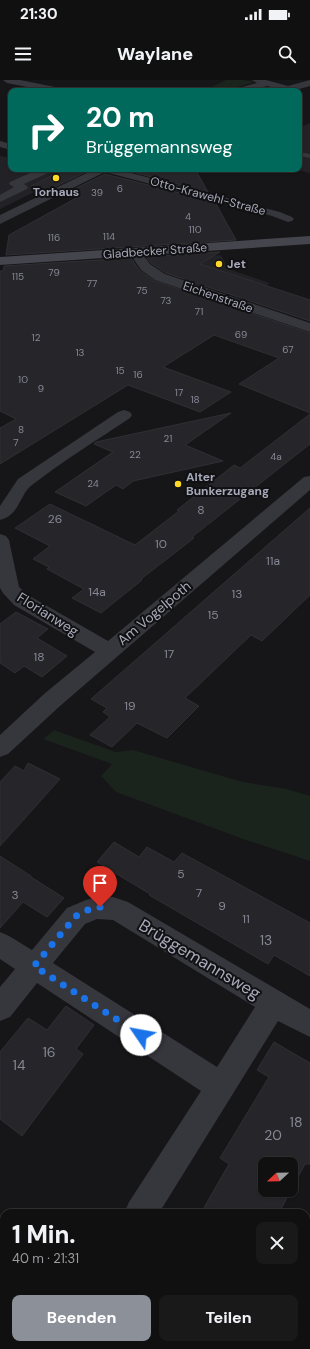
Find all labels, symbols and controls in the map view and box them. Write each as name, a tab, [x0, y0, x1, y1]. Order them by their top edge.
text: 21:30	[20, 4, 58, 24]
text: Waylane	[117, 42, 193, 66]
icon: menu	[12, 43, 34, 65]
icon: search	[276, 43, 298, 65]
text: 20 m	[86, 99, 155, 136]
icon: right	[20, 104, 72, 156]
text: Brüggemannsweg	[86, 135, 233, 159]
marker: Torhaus	[51, 173, 61, 183]
street label: Otto-Krawehl-Straße	[148, 173, 268, 219]
house number: 6	[117, 182, 123, 195]
place label: Torhaus	[33, 184, 79, 200]
house number: 39	[91, 186, 103, 199]
house number: 4	[185, 210, 191, 223]
house number: 110	[188, 223, 202, 236]
house number: 114	[103, 230, 115, 243]
house number: 116	[48, 231, 60, 244]
street label: Gladbecker Straße	[102, 239, 208, 263]
place label: Jet	[227, 256, 246, 272]
marker: Jet	[214, 259, 224, 269]
house number: 79	[48, 266, 60, 279]
house number: 115	[12, 270, 24, 283]
house number: 77	[87, 277, 97, 290]
street label: Eichenstraße	[181, 278, 255, 317]
house number: 75	[136, 284, 148, 297]
house number: 73	[161, 294, 172, 307]
house number: 71	[195, 305, 203, 318]
house number: 69	[235, 328, 247, 341]
house number: 12	[32, 331, 41, 344]
house number: 67	[282, 343, 294, 356]
house number: 13	[75, 346, 85, 359]
house number: 15	[115, 364, 125, 377]
house number: 16	[133, 368, 143, 381]
house number: 10	[18, 373, 28, 386]
house number: 9	[38, 382, 44, 395]
house number: 17	[175, 386, 183, 399]
house number: 18	[190, 393, 200, 406]
house number: 8	[18, 423, 24, 436]
house number: 21	[164, 432, 172, 445]
house number: 7	[13, 436, 19, 449]
house number: 22	[129, 448, 141, 461]
house number: 4a	[270, 450, 282, 463]
place label: Alter Bunkerzugang	[186, 469, 269, 499]
house number: 24	[87, 477, 99, 490]
marker: Alter Bunkerzugang	[173, 479, 183, 489]
house number: 8	[197, 502, 205, 518]
house number: 26	[48, 511, 62, 527]
house number: 10	[155, 536, 167, 552]
house number: 11a	[266, 553, 280, 569]
street label: Am Vogelpoth	[113, 577, 195, 649]
house number: 14a	[88, 584, 106, 600]
house number: 13	[232, 586, 242, 602]
street label: Florianweg	[14, 588, 82, 640]
house number: 15	[207, 607, 219, 623]
house number: 17	[164, 646, 174, 662]
house number: 18	[33, 649, 45, 665]
house number: 19	[124, 698, 136, 714]
pin	[83, 866, 117, 907]
house number: 5	[177, 866, 185, 882]
icon: arrive	[89, 872, 111, 894]
house number: 7	[196, 885, 202, 901]
house number: 3	[11, 887, 19, 903]
house number: 9	[218, 898, 226, 914]
house number: 11	[242, 911, 250, 927]
street label: Brüggemannsweg	[135, 914, 265, 1004]
house number: 13	[260, 931, 272, 949]
position arrow	[120, 1014, 162, 1056]
house number: 16	[42, 1043, 56, 1061]
house number: 14	[13, 1056, 26, 1074]
house number: 18	[290, 1113, 302, 1131]
house number: 20	[264, 1126, 282, 1144]
north arrow	[258, 1157, 298, 1197]
map controls	[258, 1157, 298, 1197]
text: 1 Min.	[12, 1219, 76, 1250]
button: close	[256, 1222, 298, 1264]
text: 40 m · 21:31	[12, 1250, 79, 1267]
button: Beenden	[12, 1295, 151, 1341]
button: Teilen	[159, 1295, 298, 1341]

